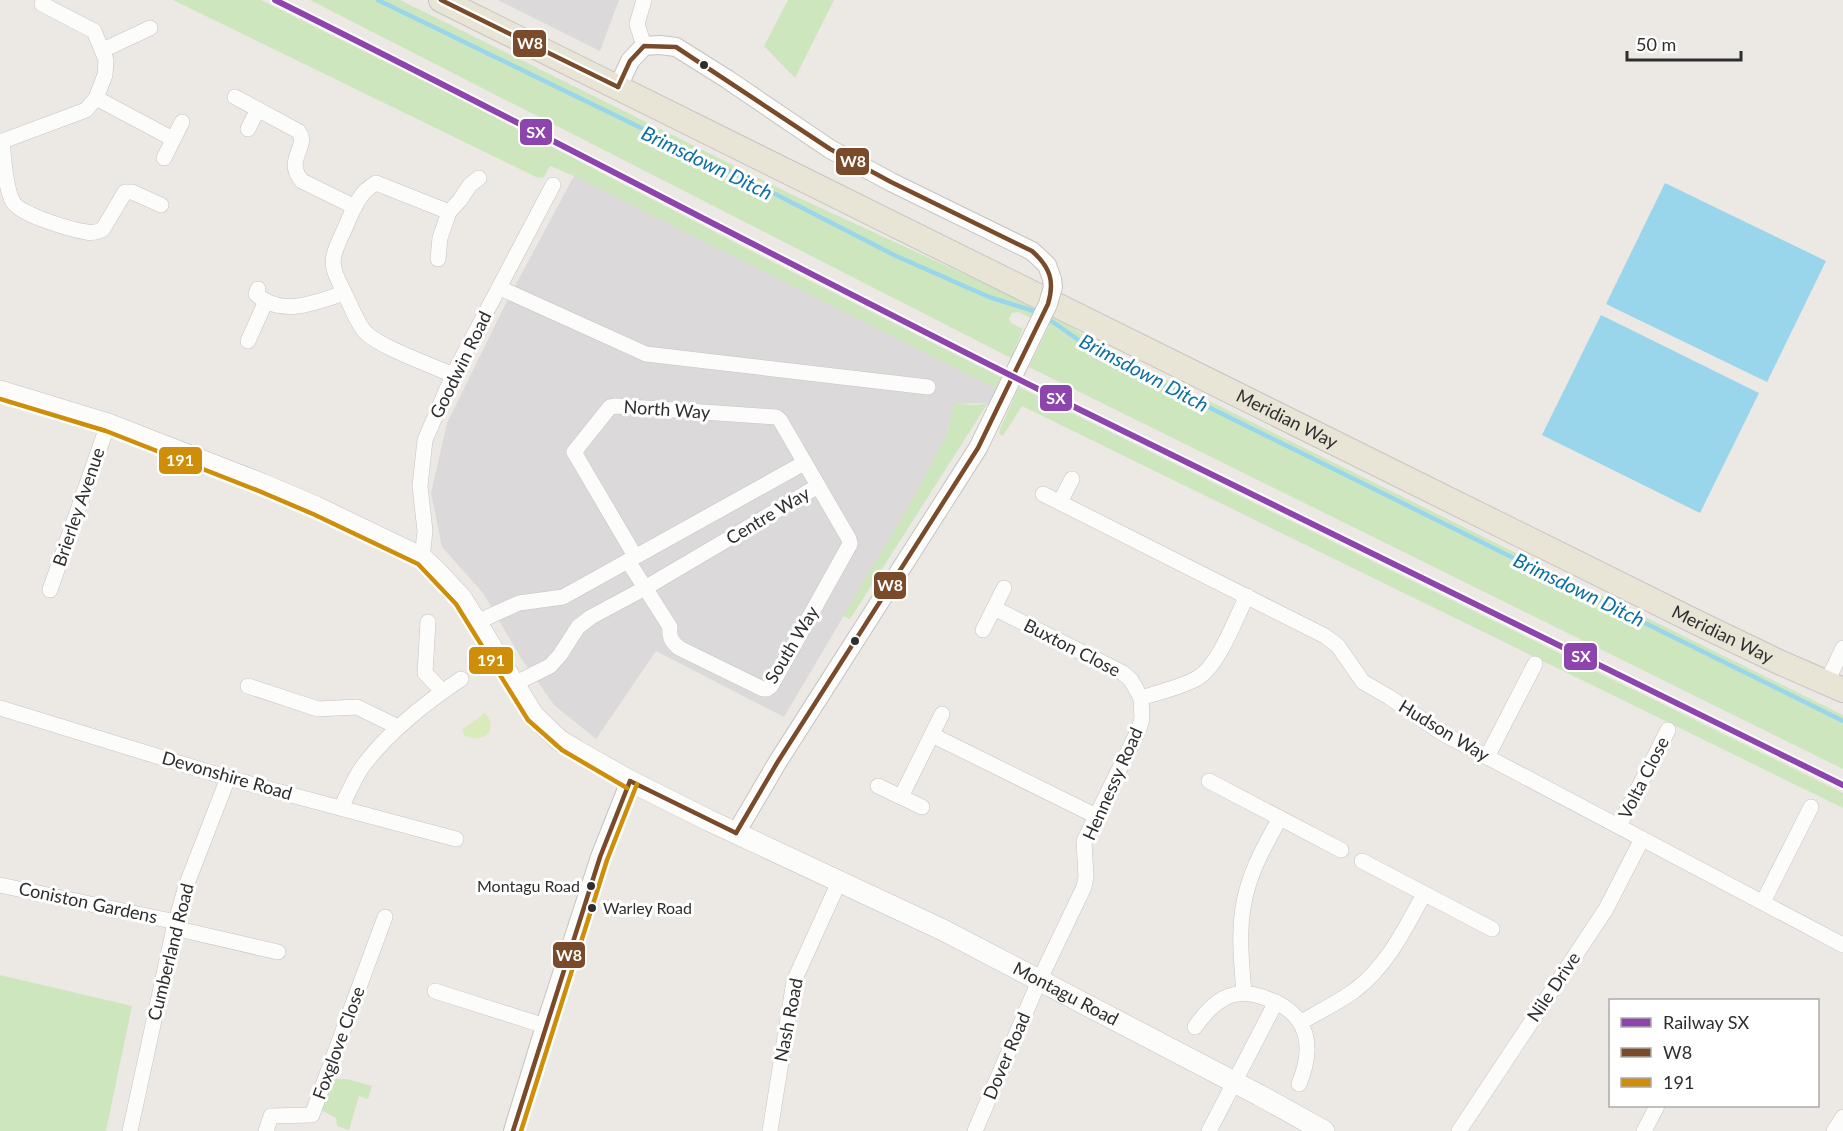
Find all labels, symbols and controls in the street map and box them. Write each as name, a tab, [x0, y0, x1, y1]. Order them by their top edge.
scale bar	[1627, 24, 1741, 62]
line badge: W8	[512, 29, 547, 58]
text: W8	[517, 33, 543, 52]
text: 50 m	[1636, 33, 1676, 55]
unlabelled marker	[698, 59, 710, 71]
line badge: SX	[519, 118, 553, 146]
water label: Brimsdown Ditch	[638, 120, 777, 204]
text: SX	[526, 122, 546, 141]
line badge: W8	[835, 147, 870, 176]
text: W8	[840, 151, 866, 170]
street label: Goodwin Road	[425, 307, 496, 422]
water label: Brimsdown Ditch	[1076, 328, 1213, 416]
line badge: SX	[1039, 384, 1073, 412]
street label: Meridian Way	[1233, 384, 1342, 453]
text: SX	[1046, 388, 1066, 407]
street label: North Way	[623, 395, 712, 423]
street label: Brierley Avenue	[47, 444, 109, 569]
line badge: 191	[158, 446, 203, 475]
text: 191	[166, 450, 194, 469]
street label: Centre Way	[722, 481, 814, 549]
water label: Brimsdown Ditch	[1510, 547, 1649, 631]
line badge: W8	[873, 571, 907, 600]
text: W8	[877, 575, 903, 594]
street label: Meridian Way	[1668, 600, 1778, 668]
street label: South Way	[759, 601, 823, 687]
street label: Buxton Close	[1020, 613, 1124, 681]
unlabelled marker	[849, 635, 861, 647]
line badge: SX	[1563, 642, 1598, 671]
line badge: 191	[468, 646, 514, 675]
text: SX	[1571, 646, 1591, 665]
text: 191	[477, 650, 505, 669]
street label: Hudson Way	[1395, 695, 1494, 766]
street label: Hennessy Road	[1077, 724, 1147, 844]
street label: Volta Close	[1613, 733, 1673, 822]
street label: Devonshire Road	[160, 746, 295, 804]
place label: Montagu Road	[477, 876, 580, 895]
street label: Coniston Gardens	[17, 877, 160, 927]
marker: Montagu Road	[585, 880, 597, 892]
street label: Cumberland Road	[142, 881, 198, 1023]
place label: Warley Road	[603, 898, 692, 917]
marker: Warley Road	[586, 902, 598, 914]
line badge: W8	[552, 941, 586, 969]
text: W8	[556, 945, 582, 964]
street label: Nile Drive	[1522, 947, 1584, 1025]
street label: Montagu Road	[1010, 957, 1123, 1030]
street label: Nash Road	[769, 976, 807, 1064]
street label: Foxglove Close	[307, 983, 369, 1102]
legend	[1609, 999, 1819, 1107]
street label: Dover Road	[978, 1009, 1034, 1103]
text: Railway SX	[1663, 1011, 1750, 1033]
text: W8	[1663, 1041, 1692, 1063]
text: 191	[1663, 1071, 1694, 1093]

